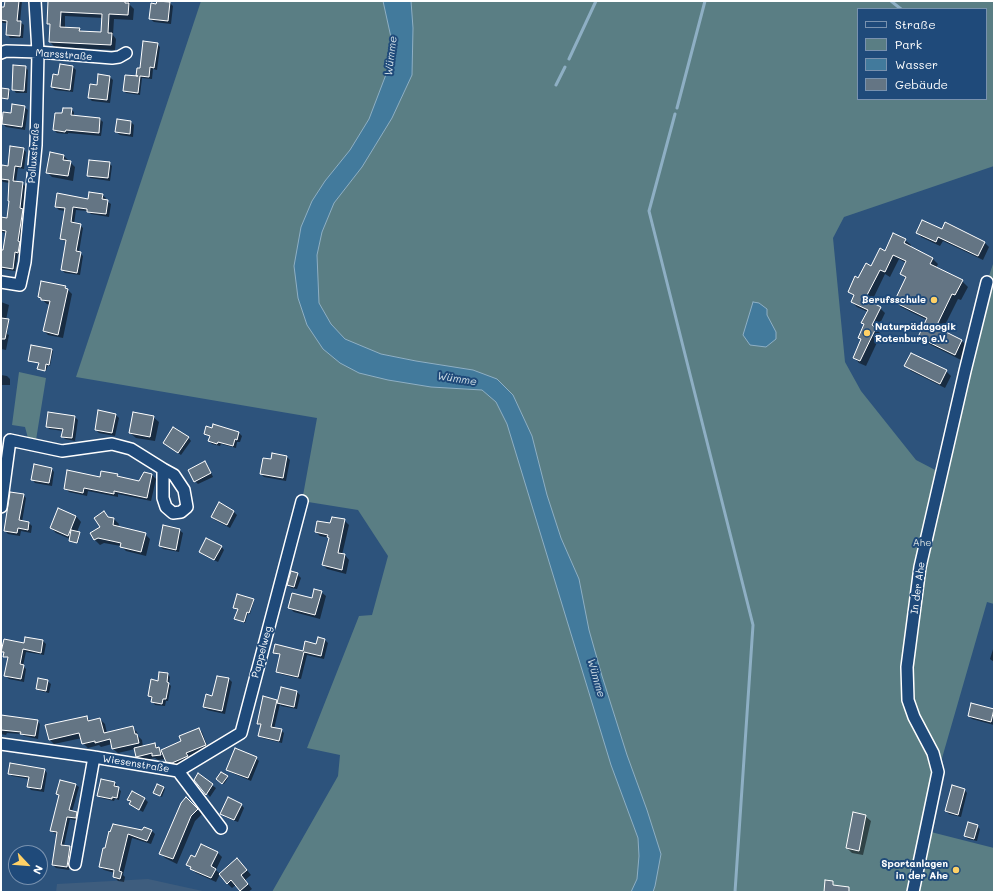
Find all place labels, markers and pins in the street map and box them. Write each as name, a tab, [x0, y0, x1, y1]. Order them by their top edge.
place label: Berufsschule	[862, 294, 926, 306]
marker: Berufsschule	[929, 295, 939, 305]
place label: Naturpädagogik Rotenburg e.V.	[875, 321, 956, 344]
marker: Naturpädagogik Rotenburg e.V.	[862, 328, 872, 338]
place label: Sportanlagen in der Ahe	[881, 858, 948, 882]
marker: Sportanlagen in der Ahe	[951, 865, 961, 875]

